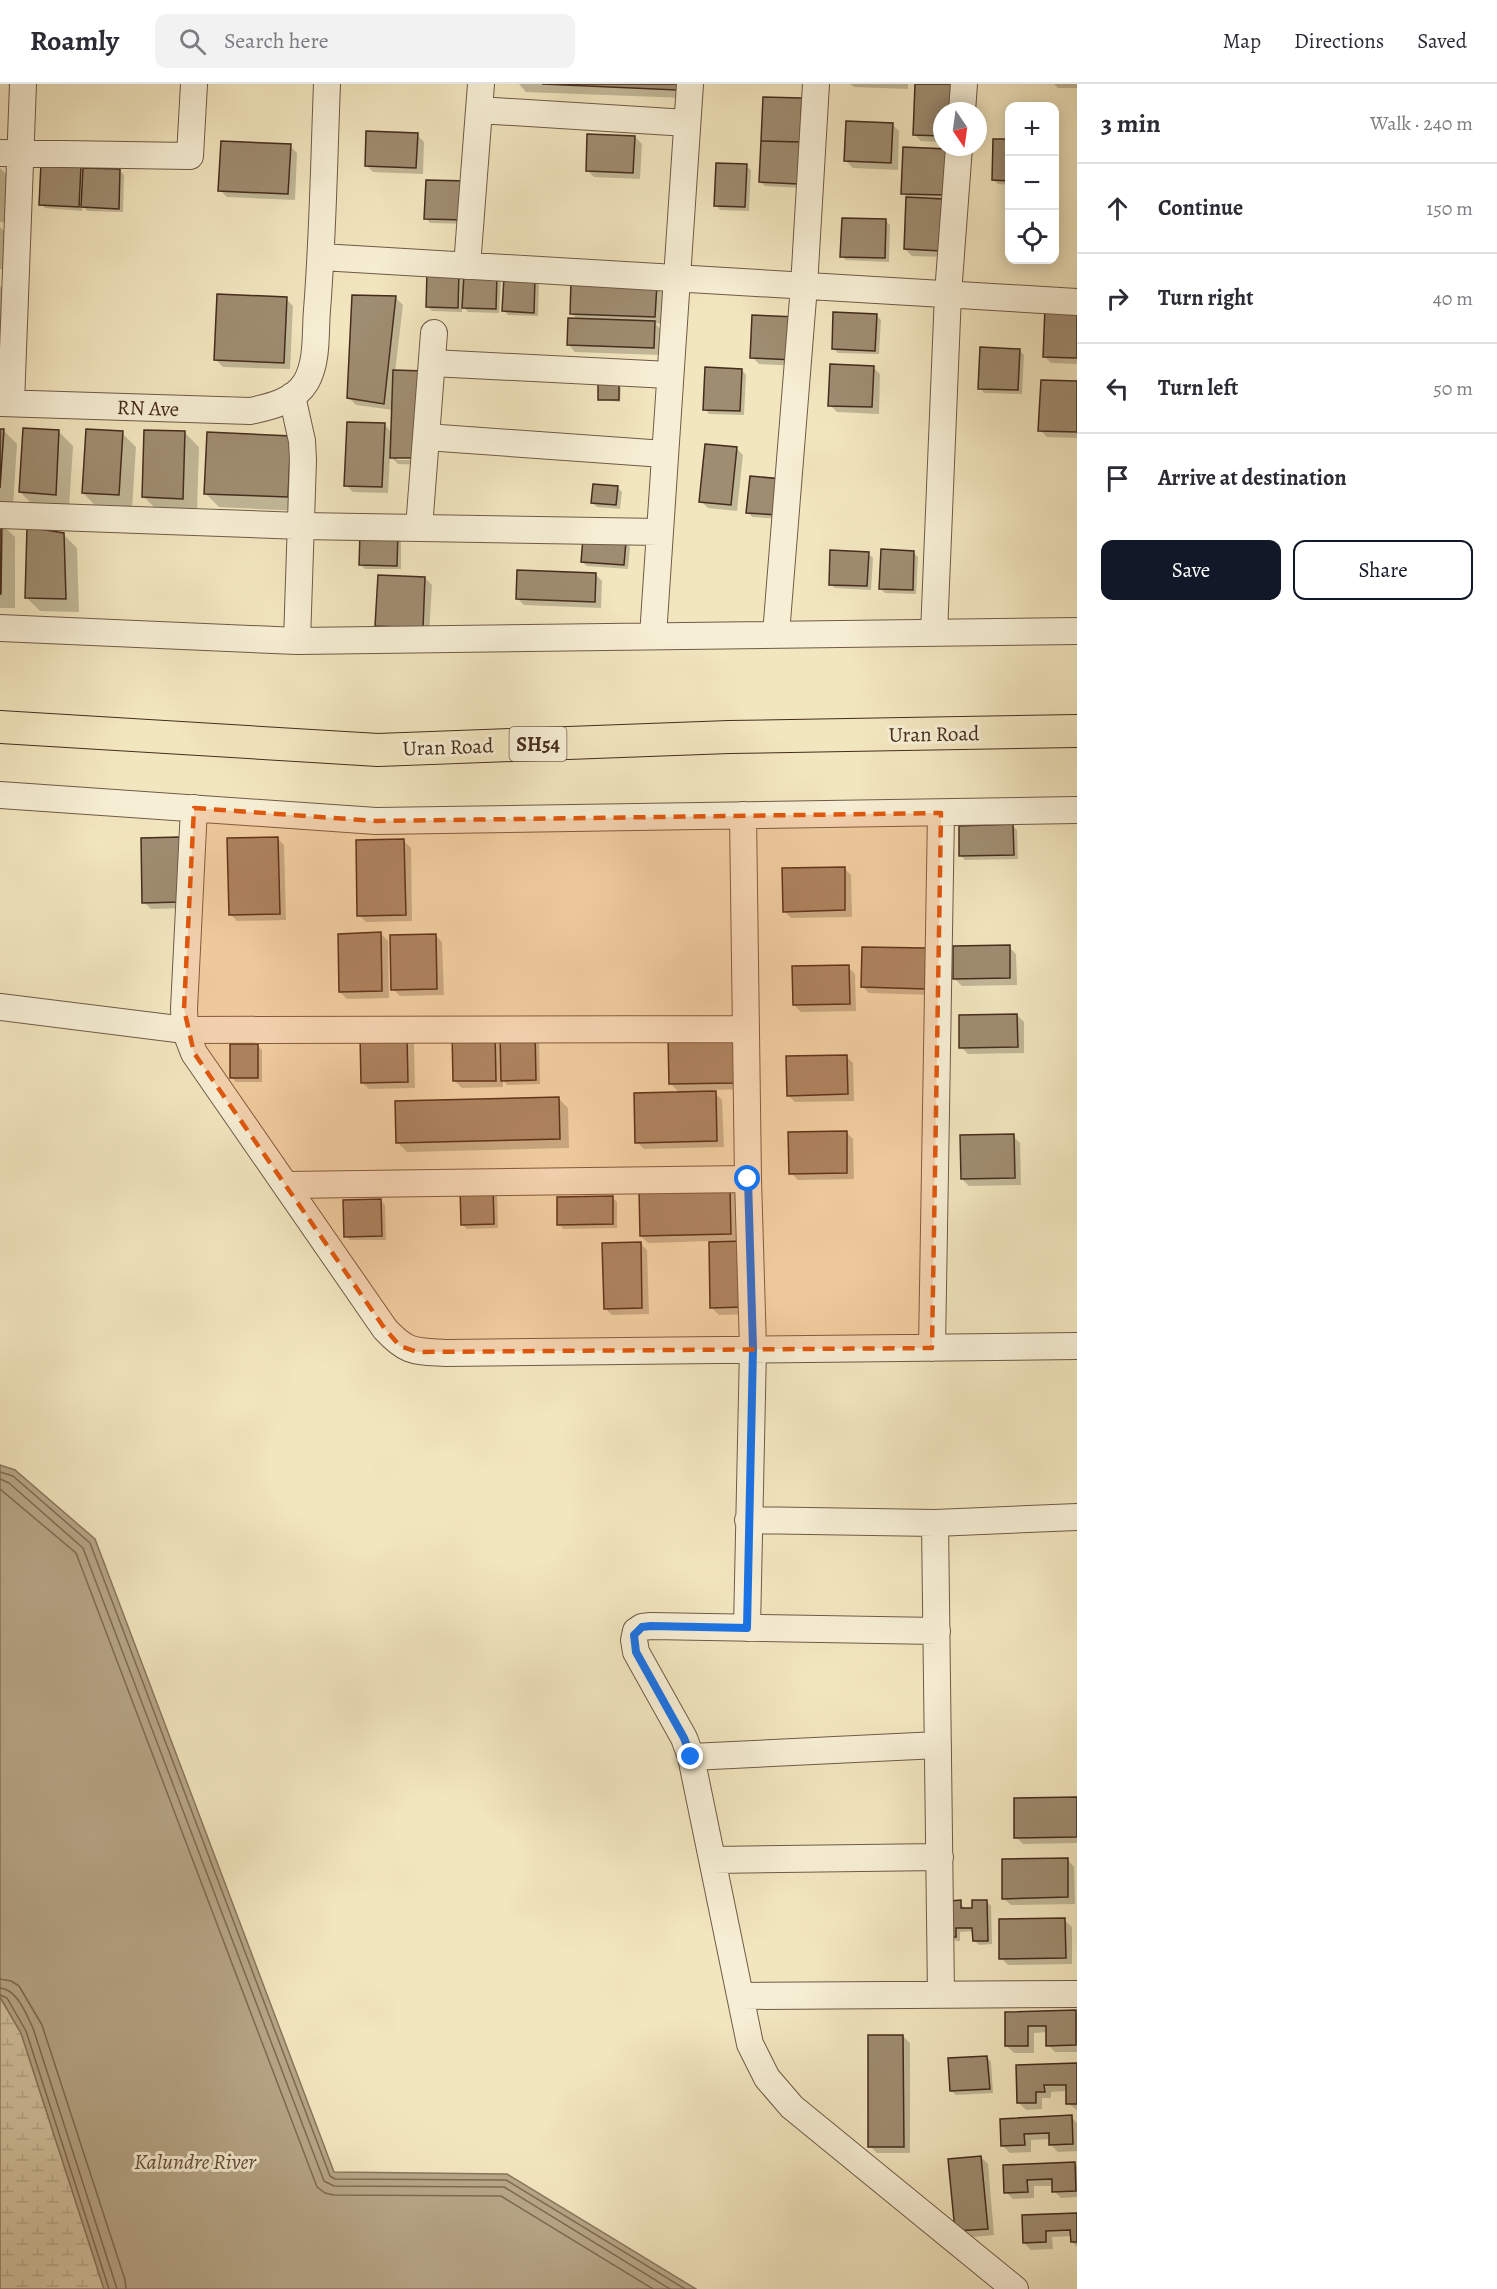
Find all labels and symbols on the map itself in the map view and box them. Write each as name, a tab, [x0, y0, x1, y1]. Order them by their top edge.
north arrow	[933, 102, 987, 156]
street label: RN Ave	[116, 393, 180, 423]
street label: Uran Road	[888, 719, 980, 749]
road number: SH54	[510, 727, 566, 761]
street label: Uran Road	[402, 731, 495, 763]
route start	[734, 1165, 760, 1191]
route end	[677, 1743, 703, 1769]
water label: Kalundre River	[134, 2147, 257, 2177]

